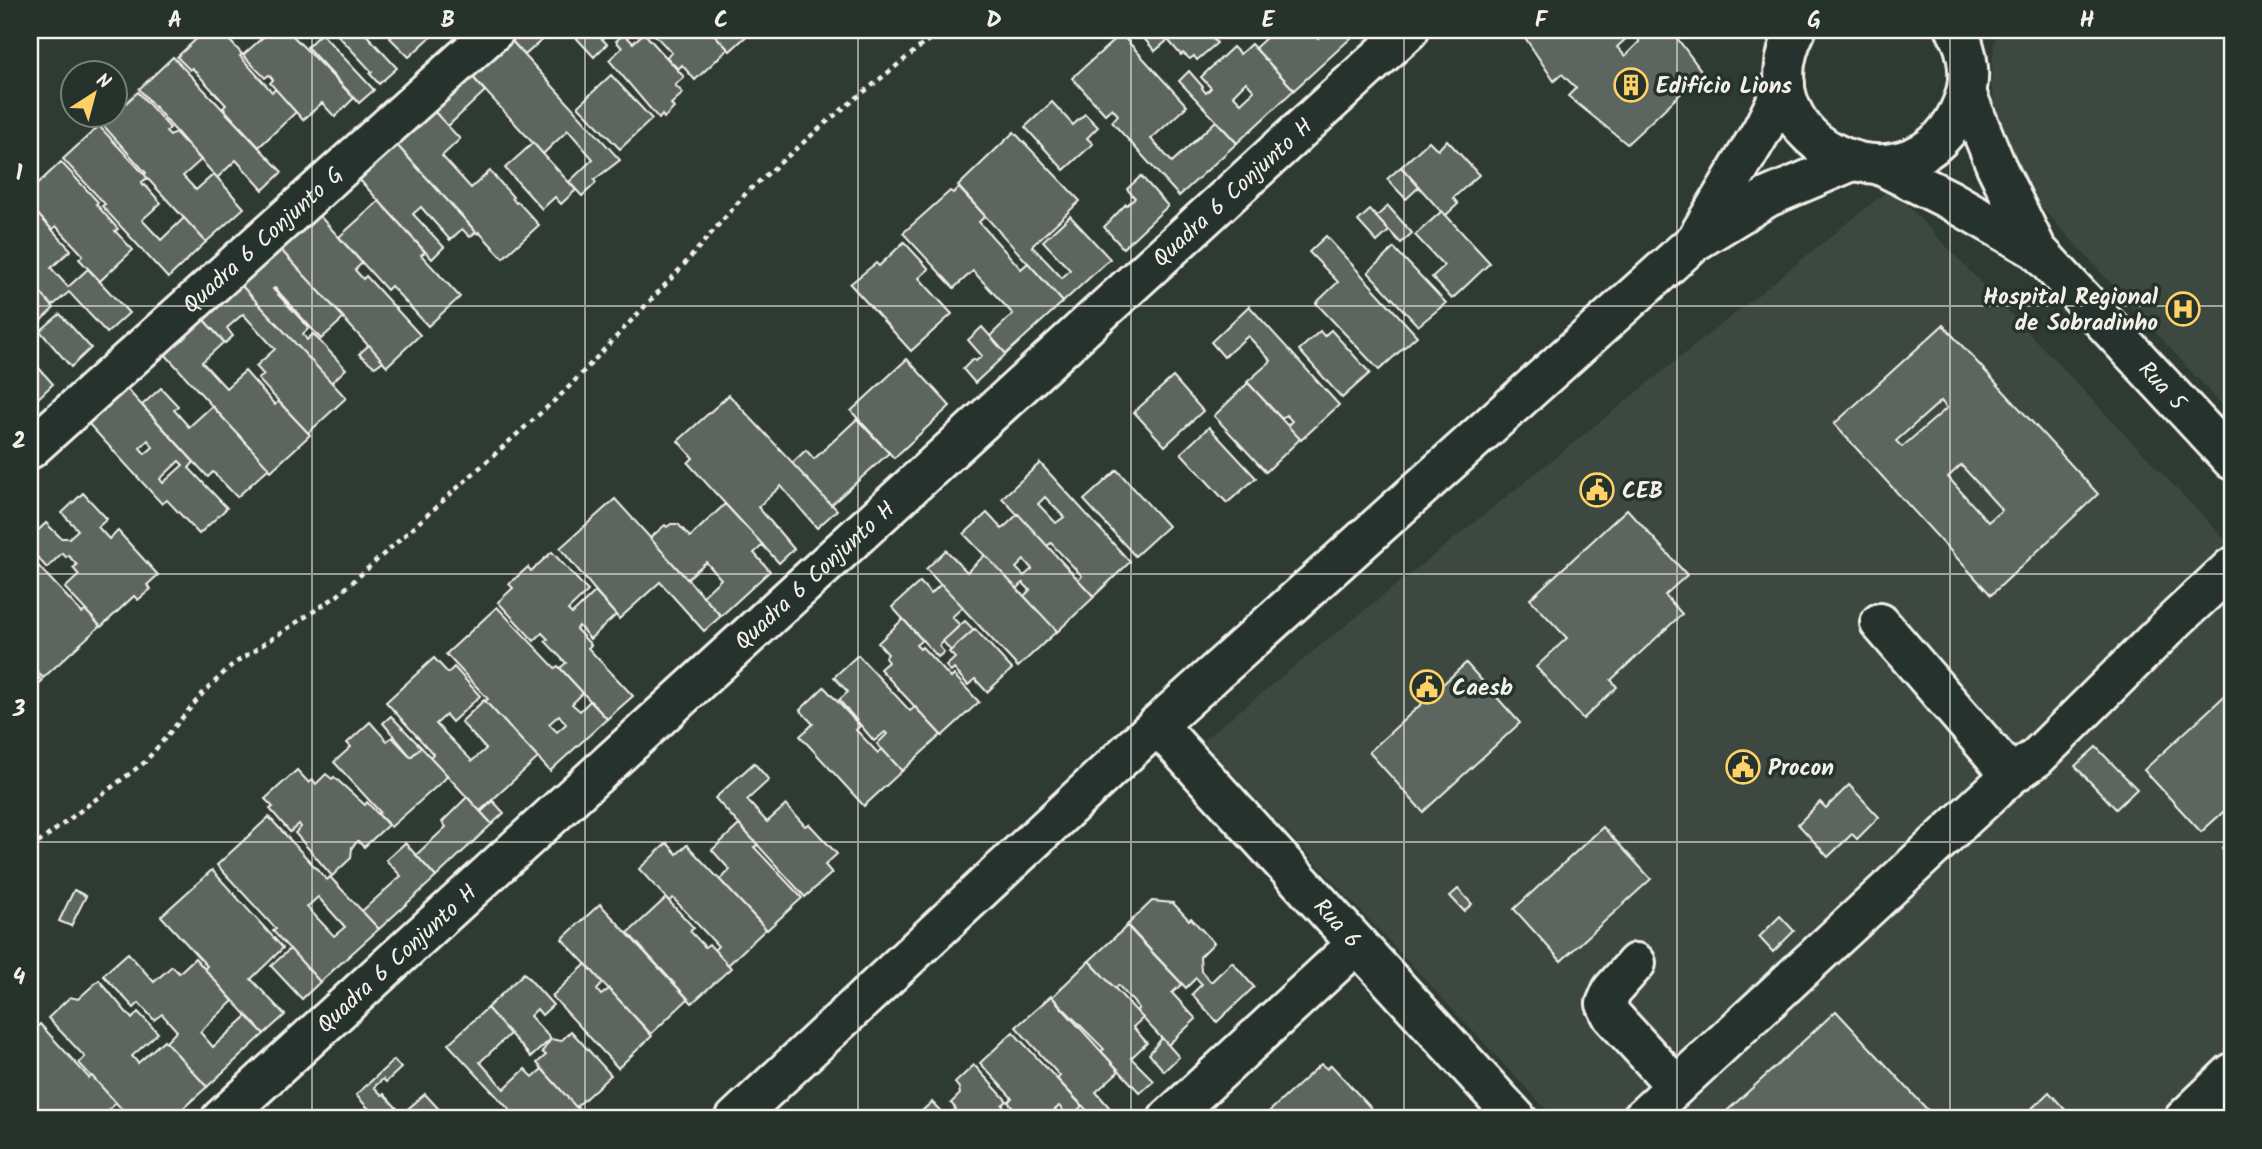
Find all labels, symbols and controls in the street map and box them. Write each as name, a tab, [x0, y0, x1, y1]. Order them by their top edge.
text: A	[168, 3, 182, 39]
text: B	[441, 3, 455, 39]
text: C	[714, 3, 728, 39]
text: D	[986, 3, 1002, 39]
text: E	[1262, 3, 1276, 39]
text: F	[1535, 3, 1549, 39]
text: G	[1807, 3, 1821, 39]
text: H	[2080, 3, 2095, 39]
north arrow	[60, 60, 130, 130]
text: N	[89, 66, 116, 98]
building icon: Edifício Lions	[1612, 66, 1650, 104]
place label: Edifício Lions	[1656, 69, 1792, 105]
street label: Quadra 6 Conjunto H	[1145, 110, 1322, 277]
text: 1	[16, 156, 23, 192]
street label: Quadra 6 Conjunto G	[175, 159, 352, 323]
place label: Hospital Regional de Sobradinho	[1983, 280, 2159, 342]
hospital icon: Hospital Regional de Sobradinho	[2164, 290, 2202, 328]
street label: Rua 5	[2129, 354, 2195, 421]
text: 2	[12, 424, 26, 460]
public building icon: CEB	[1578, 471, 1616, 509]
place label: CEB	[1622, 474, 1663, 510]
street label: Quadra 6 Conjunto H	[727, 493, 904, 660]
public building icon: Caesb	[1408, 668, 1446, 706]
place label: Caesb	[1452, 671, 1513, 707]
text: 3	[12, 692, 26, 728]
public building icon: Procon	[1724, 748, 1762, 786]
place label: Procon	[1768, 751, 1834, 787]
street label: Quadra 6 Conjunto H	[309, 876, 486, 1043]
street label: Rua 6	[1304, 891, 1369, 958]
text: 4	[13, 960, 26, 996]

